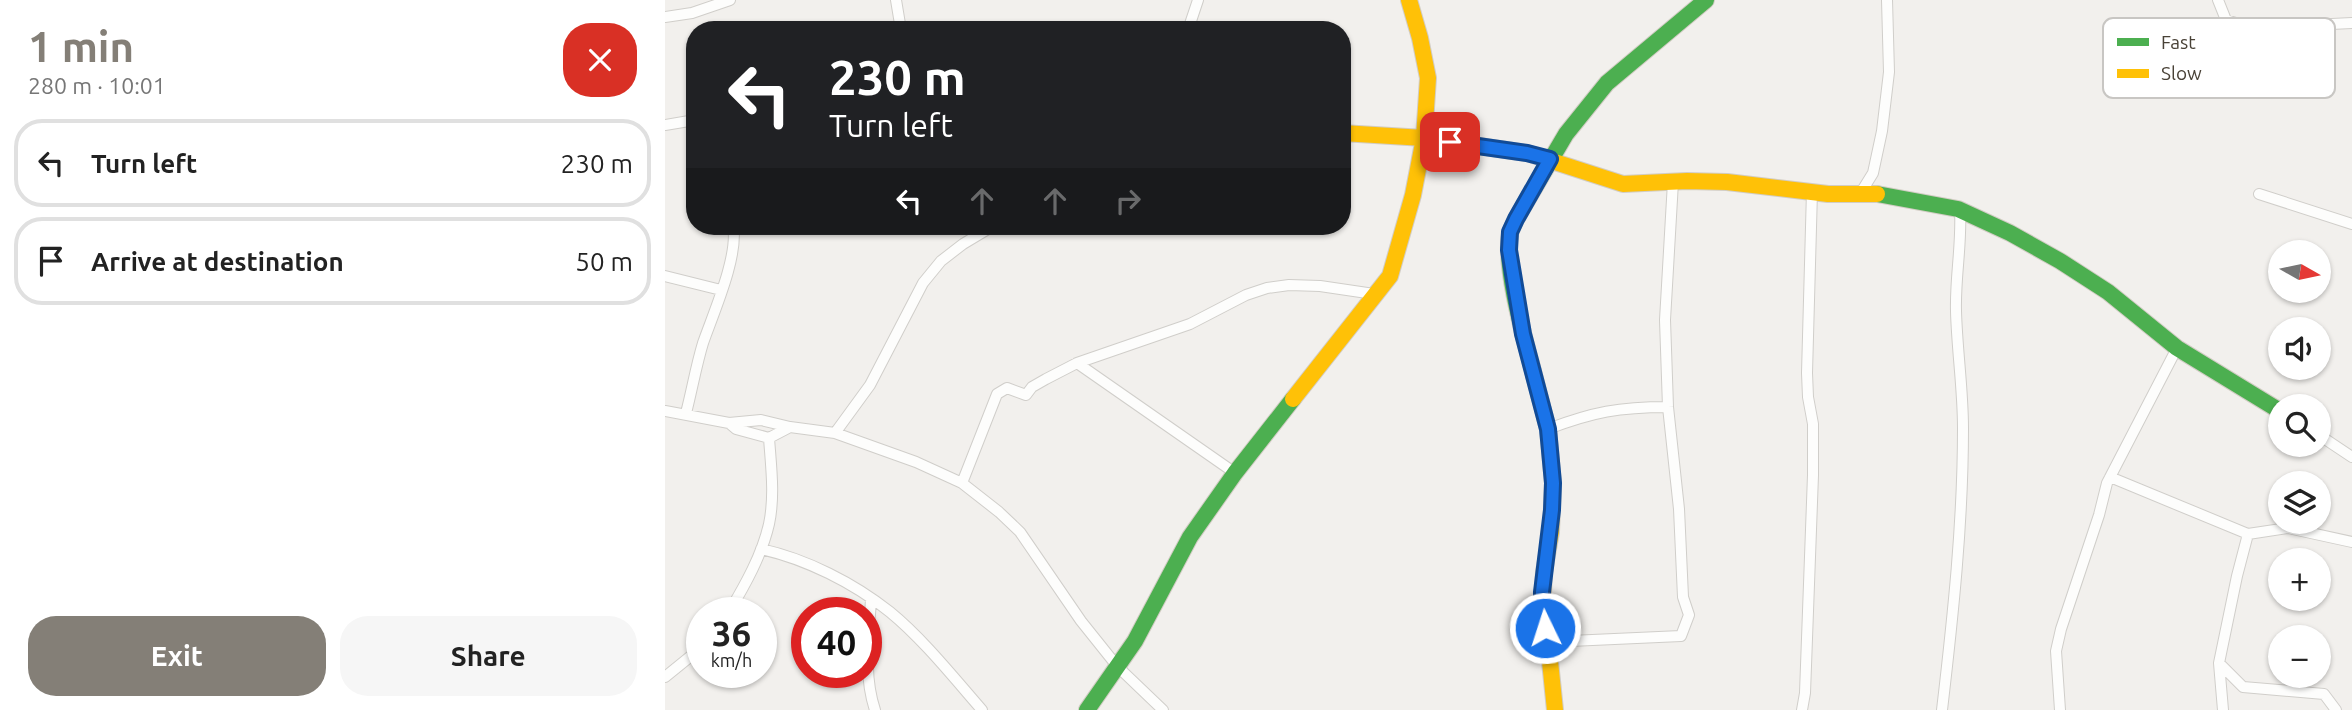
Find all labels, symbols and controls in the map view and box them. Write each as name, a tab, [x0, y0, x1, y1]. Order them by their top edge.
legend	[2103, 18, 2335, 98]
text: 1 min	[28, 23, 134, 70]
button: close	[563, 23, 637, 97]
text: Fast	[2161, 31, 2196, 53]
icon: left	[714, 49, 805, 140]
text: 230 m	[829, 49, 966, 104]
text: Slow	[2161, 62, 2202, 84]
text: 280 m · 10:01	[28, 73, 166, 98]
text: Turn left	[829, 107, 953, 143]
pin	[1420, 112, 1480, 172]
icon: arrive	[1431, 123, 1469, 161]
icon: left	[32, 144, 70, 182]
text: Turn left	[91, 149, 197, 178]
text: 230 m	[561, 149, 633, 178]
icon: left	[890, 182, 928, 220]
icon: ahead	[963, 182, 1001, 220]
icon: ahead	[1036, 182, 1074, 220]
icon: right	[1109, 182, 1147, 220]
north arrow	[2268, 240, 2331, 303]
map controls	[2268, 240, 2331, 688]
icon: arrive	[32, 242, 70, 280]
text: Arrive at destination	[91, 247, 344, 276]
text: 50 m	[575, 247, 633, 276]
button: sound	[2268, 317, 2331, 380]
button: search	[2268, 394, 2331, 457]
button: layers	[2268, 471, 2331, 534]
button: +	[2268, 548, 2331, 611]
position arrow	[1508, 591, 1582, 665]
speed limit sign: 40	[791, 597, 882, 688]
text: 36	[712, 613, 751, 653]
button: Exit	[28, 616, 326, 696]
button: Share	[340, 616, 637, 696]
button: −	[2268, 625, 2331, 688]
text: km/h	[711, 650, 752, 670]

